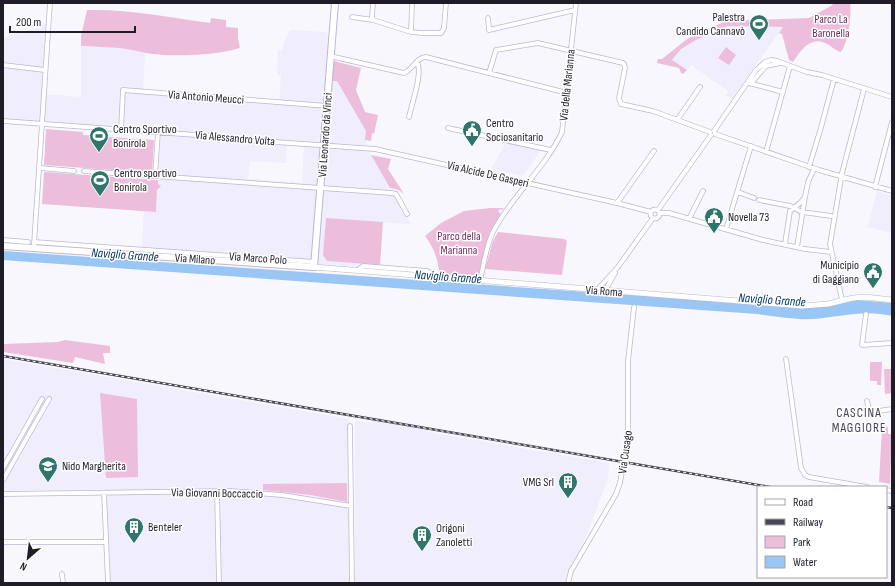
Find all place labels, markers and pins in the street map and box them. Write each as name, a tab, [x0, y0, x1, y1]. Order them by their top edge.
place label: Palestra Candido Cannavò	[676, 10, 745, 39]
sports icon: Palestra Candido Cannavò	[748, 13, 770, 41]
place label: Centro Sociosanitario	[486, 116, 543, 145]
public building icon: Centro Sociosanitario	[461, 119, 483, 147]
place label: Centro Sportivo Bonirola	[113, 122, 177, 151]
sports icon: Centro Sportivo Bonirola	[88, 125, 110, 153]
place label: Centro sportivo Bonirola	[114, 166, 177, 195]
sports icon: Centro sportivo Bonirola	[89, 169, 111, 197]
public building icon: Novella 73	[703, 206, 725, 234]
place label: Novella 73	[728, 210, 769, 225]
place label: Municipio di Gaggiano	[813, 258, 859, 287]
public building icon: Municipio di Gaggiano	[862, 261, 884, 289]
school or university icon: Nido Margherita	[37, 455, 59, 483]
place label: Nido Margherita	[62, 459, 126, 474]
building icon: VMG Srl	[557, 471, 579, 499]
place label: VMG Srl	[523, 475, 554, 490]
building icon: Benteler	[123, 516, 145, 544]
place label: Benteler	[148, 520, 183, 535]
place label: Origoni Zanoletti	[436, 521, 472, 550]
building icon: Origoni Zanoletti	[411, 524, 433, 552]

